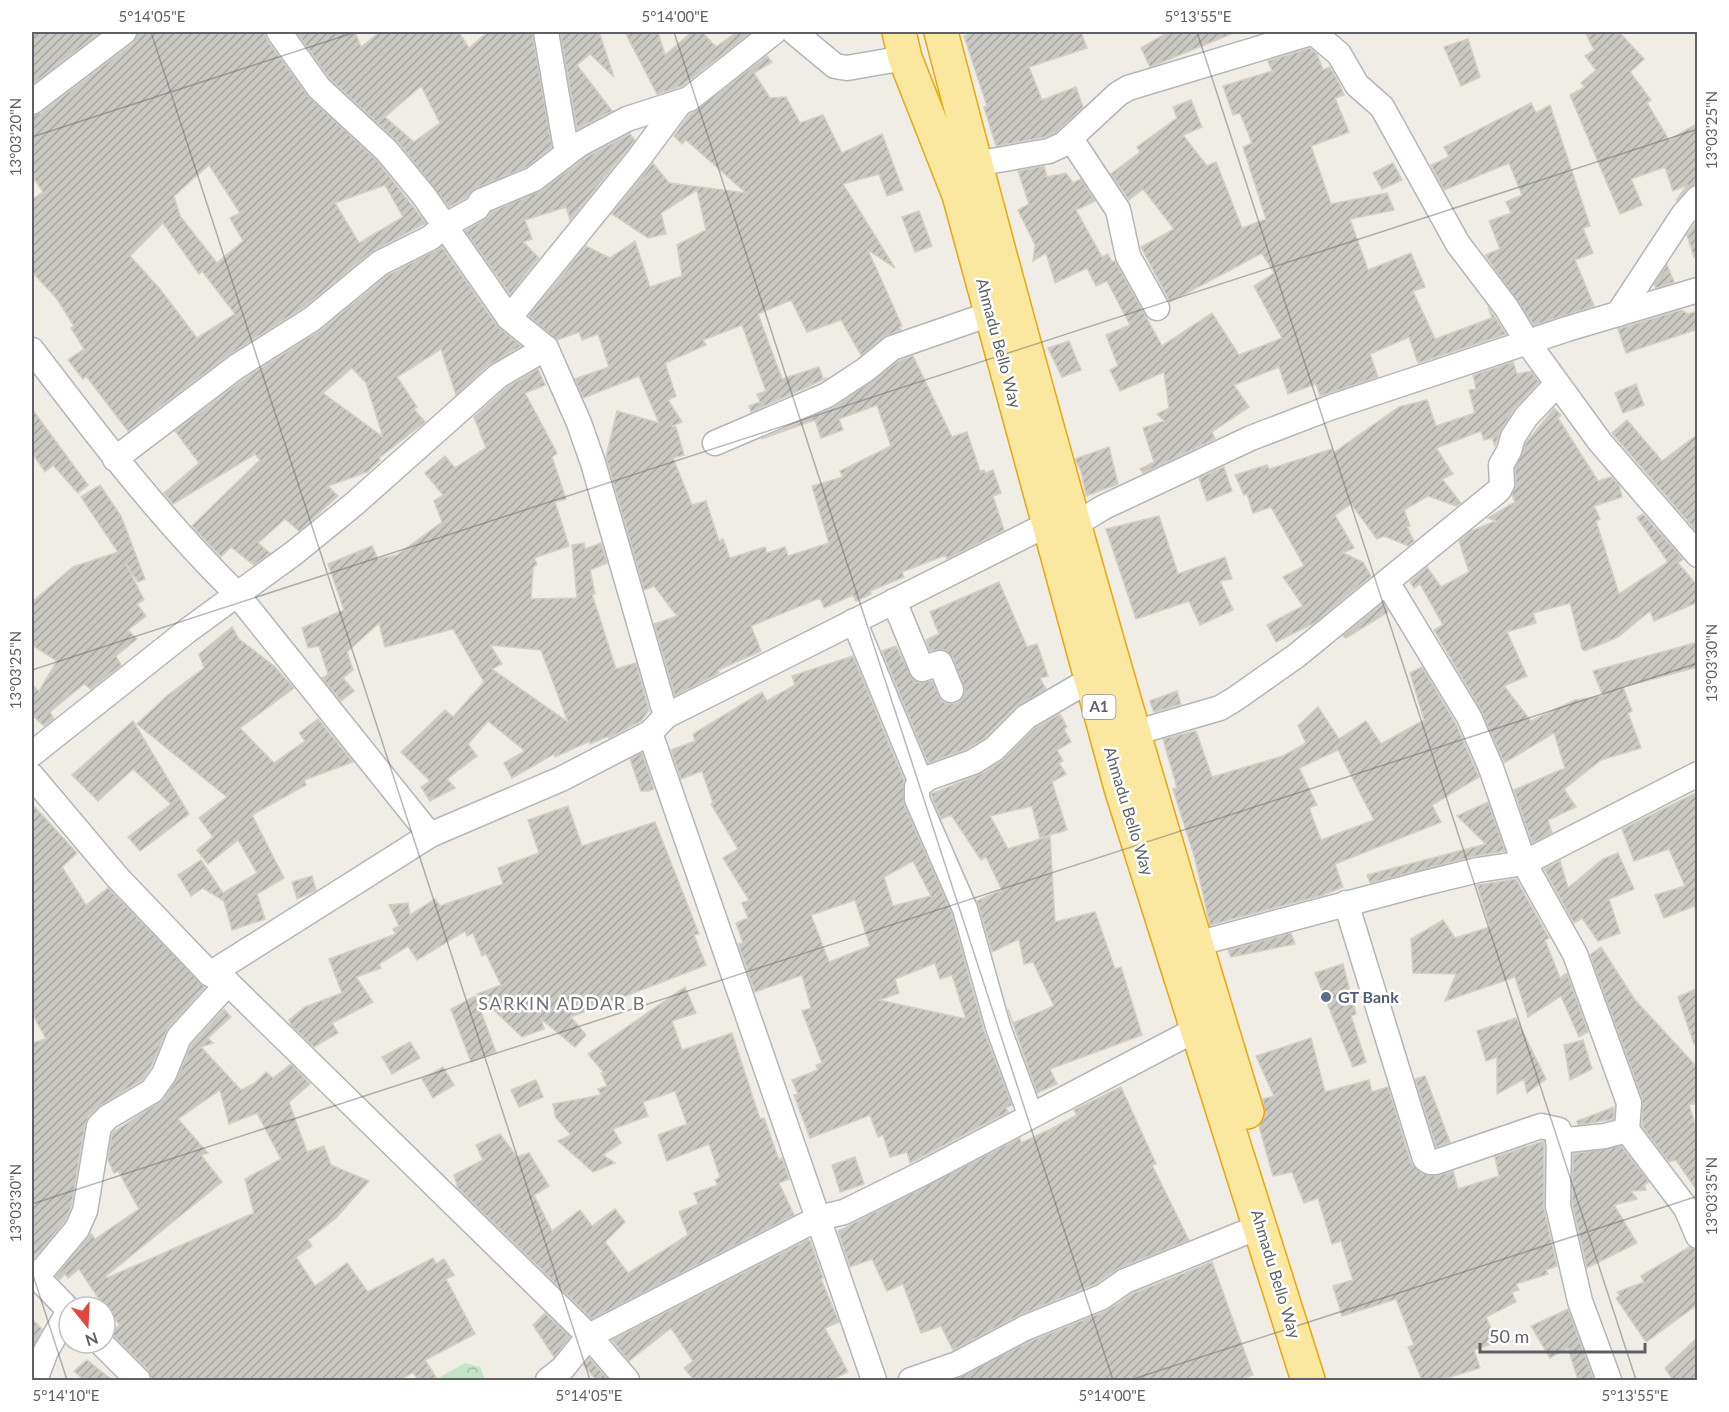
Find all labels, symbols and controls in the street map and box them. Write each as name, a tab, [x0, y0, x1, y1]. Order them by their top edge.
text: 5°14'05"E	[119, 7, 186, 25]
text: 5°14'00"E	[642, 7, 709, 25]
text: 5°13'55"E	[1165, 7, 1232, 25]
text: 13°03'25"N	[1702, 91, 1720, 169]
text: 13°03'20"N	[6, 98, 24, 176]
street label: Ahmadu Bello Way	[973, 276, 1026, 411]
text: 13°03'30"N	[1702, 624, 1720, 702]
text: 13°03'25"N	[6, 631, 24, 709]
road number: A1	[1082, 695, 1116, 719]
street label: Ahmadu Bello Way	[1101, 744, 1158, 878]
place label: GT Bank	[1338, 987, 1399, 1006]
marker: GT Bank	[1319, 990, 1333, 1004]
district label: SARKIN ADDAR B	[478, 992, 646, 1014]
text: 13°03'35"N	[1702, 1157, 1720, 1235]
text: 13°03'30"N	[6, 1164, 24, 1242]
street label: Ahmadu Bello Way	[1248, 1207, 1305, 1341]
north arrow	[57, 1295, 117, 1355]
scale bar	[1480, 1316, 1645, 1354]
text: 50 m	[1489, 1325, 1529, 1347]
text: N	[83, 1329, 101, 1351]
text: 5°14'10"E	[33, 1386, 100, 1404]
text: 5°14'05"E	[556, 1386, 623, 1404]
text: 5°14'00"E	[1079, 1386, 1146, 1404]
text: 5°13'55"E	[1602, 1386, 1669, 1404]

